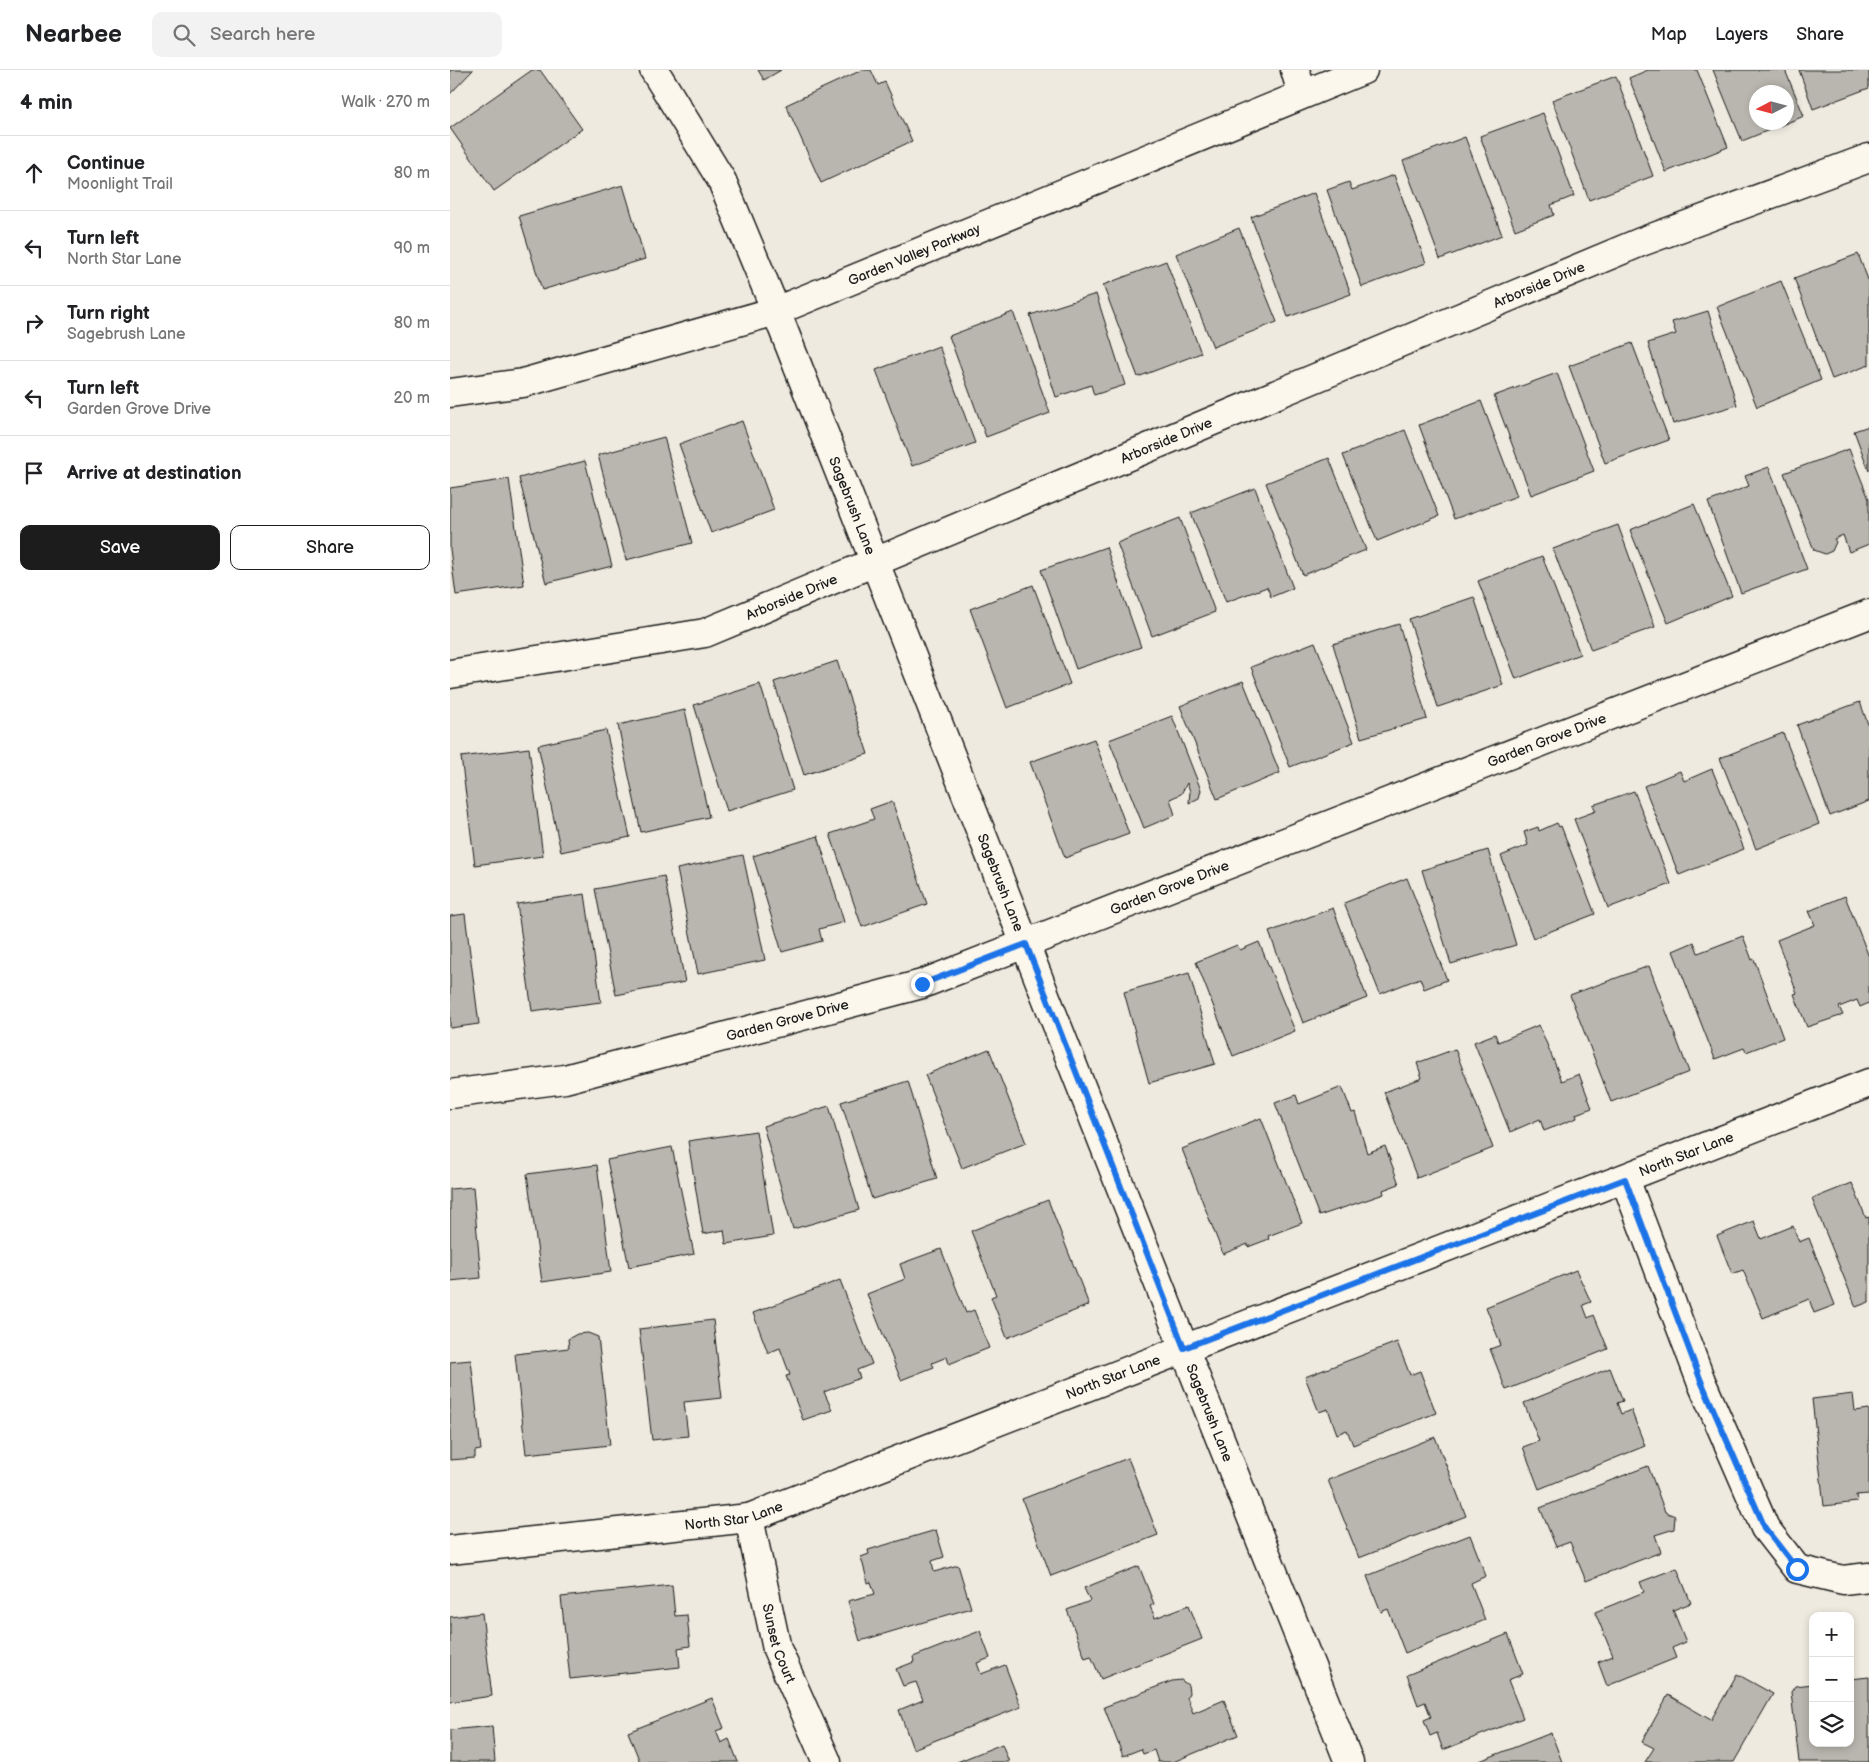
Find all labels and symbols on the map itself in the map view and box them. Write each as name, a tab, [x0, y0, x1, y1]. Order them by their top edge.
north arrow	[1749, 85, 1794, 130]
street label: Garden Valley Parkway	[846, 220, 984, 290]
street label: Arborside Drive	[1491, 258, 1588, 312]
street label: Arborside Drive	[1118, 414, 1215, 468]
street label: Sagebrush Lane	[825, 454, 879, 557]
street label: Arborside Drive	[743, 571, 840, 624]
street label: Garden Grove Drive	[1485, 710, 1609, 771]
street label: Sagebrush Lane	[973, 831, 1027, 934]
street label: Garden Grove Drive	[1108, 857, 1231, 919]
route end	[911, 973, 934, 996]
street label: Garden Grove Drive	[724, 996, 851, 1045]
street label: North Star Lane	[1636, 1128, 1736, 1181]
street label: North Star Lane	[1063, 1351, 1163, 1403]
street label: Sagebrush Lane	[1182, 1362, 1236, 1464]
street label: North Star Lane	[684, 1498, 785, 1534]
route start	[1786, 1558, 1809, 1581]
street label: Sunset Court	[759, 1602, 799, 1687]

